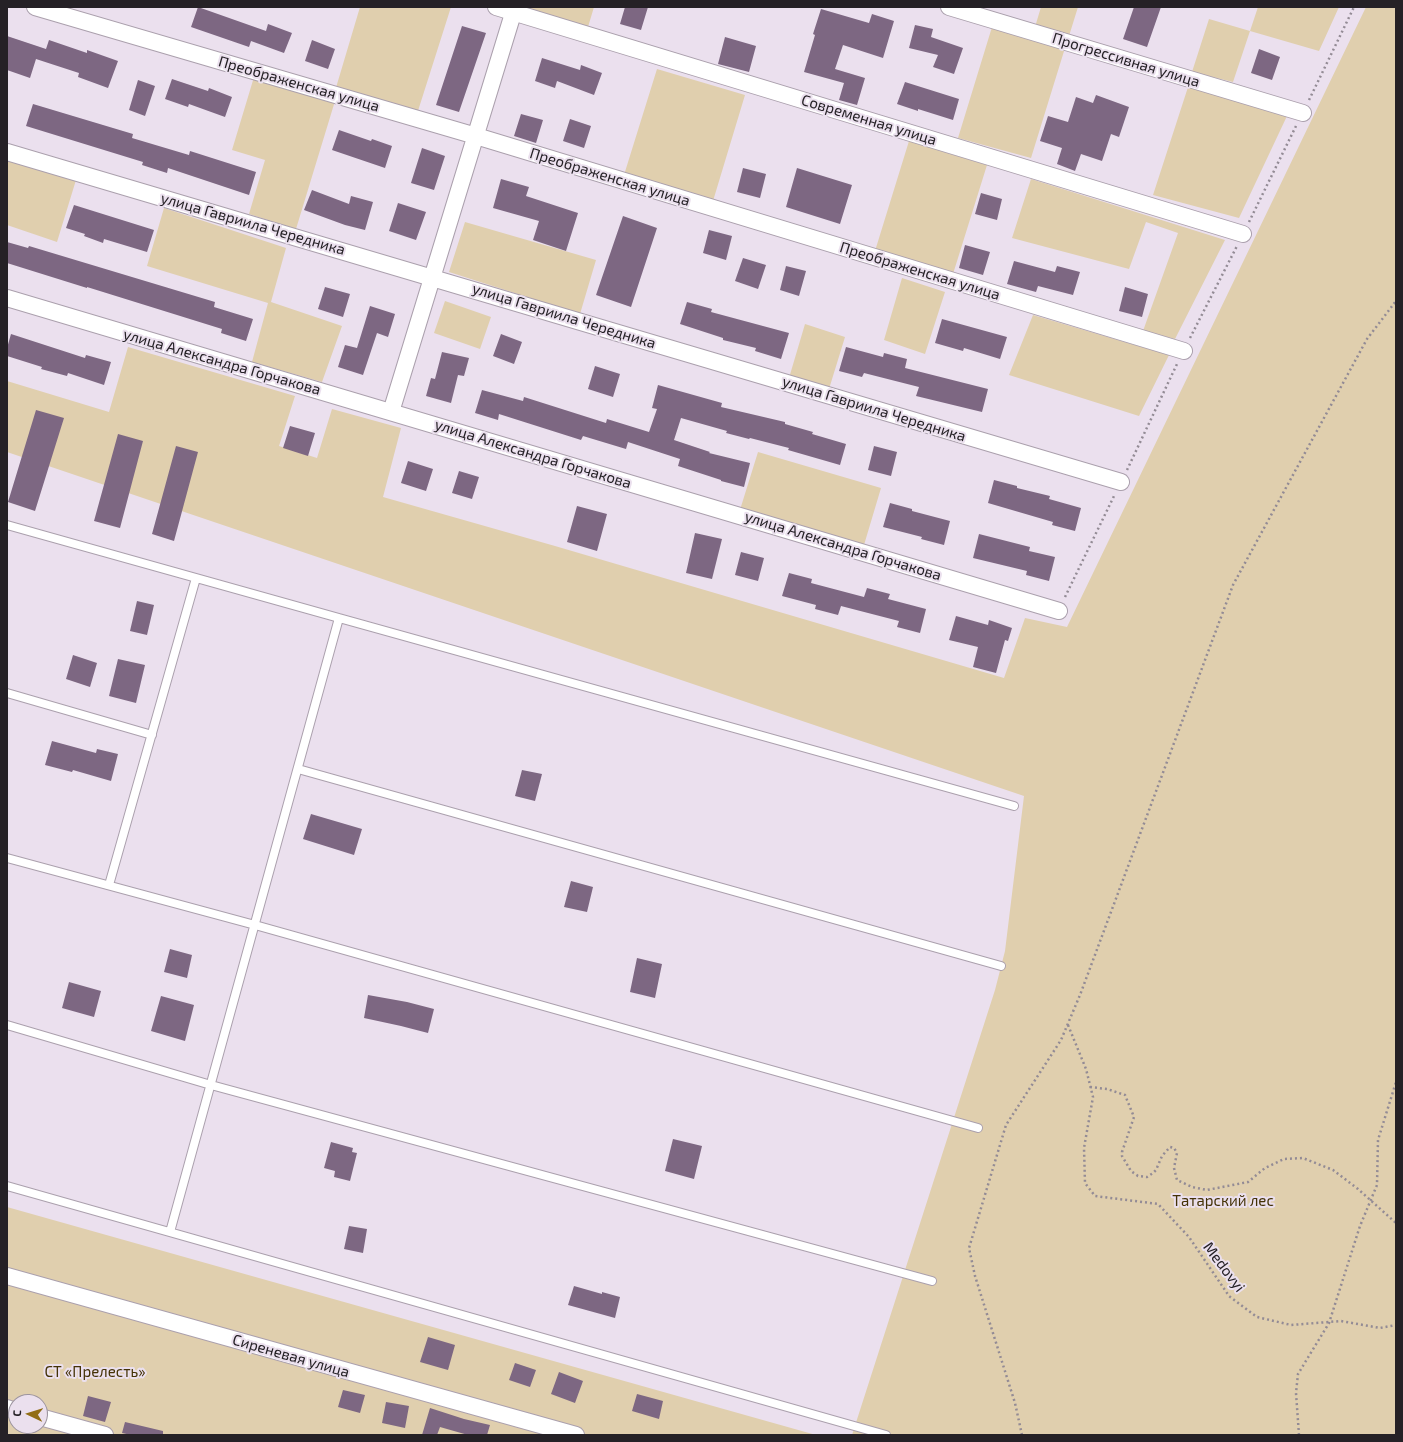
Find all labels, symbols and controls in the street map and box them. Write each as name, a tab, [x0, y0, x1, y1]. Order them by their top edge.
street label: Прогрессивная улица	[1050, 29, 1202, 91]
street label: Преображенская улица	[216, 52, 382, 116]
street label: Современная улица	[799, 91, 939, 149]
street label: Преображенская улица	[528, 144, 692, 210]
street label: улица Гавриила Чередника	[159, 189, 347, 259]
street label: Преображенская улица	[838, 238, 1002, 304]
street label: улица Гавриила Чередника	[470, 279, 658, 353]
street label: улица Александра Горчакова	[121, 325, 323, 399]
street label: улица Гавриила Чередника	[780, 372, 968, 446]
street label: улица Александра Горчакова	[432, 415, 634, 493]
street label: улица Александра Горчакова	[742, 507, 944, 585]
park label: Татарский лес	[1172, 1192, 1274, 1210]
street label: Medovyi	[1199, 1238, 1249, 1296]
street label: Сиреневая улица	[230, 1331, 352, 1381]
park label: СТ «Прелесть»	[44, 1363, 146, 1381]
north arrow	[8, 1394, 48, 1434]
text: С	[10, 1410, 23, 1417]

